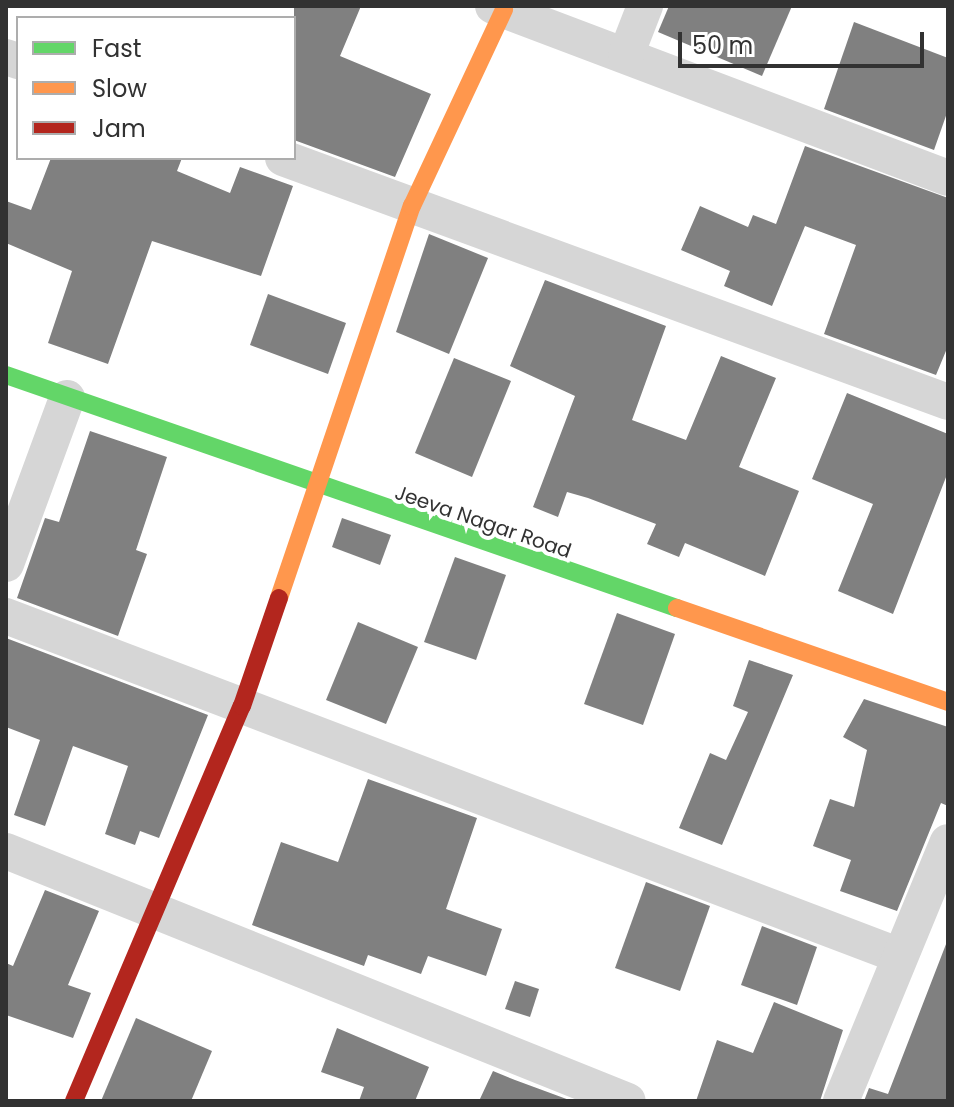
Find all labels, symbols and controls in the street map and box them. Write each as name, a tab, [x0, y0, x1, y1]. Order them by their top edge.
legend	[16, 16, 296, 160]
scale bar	[682, 16, 928, 66]
text: 50 m	[692, 29, 753, 62]
text: Fast	[92, 32, 142, 65]
text: Slow	[92, 72, 147, 105]
text: Jam	[92, 112, 146, 145]
street label: Jeeva Nagar Road	[392, 481, 574, 563]

